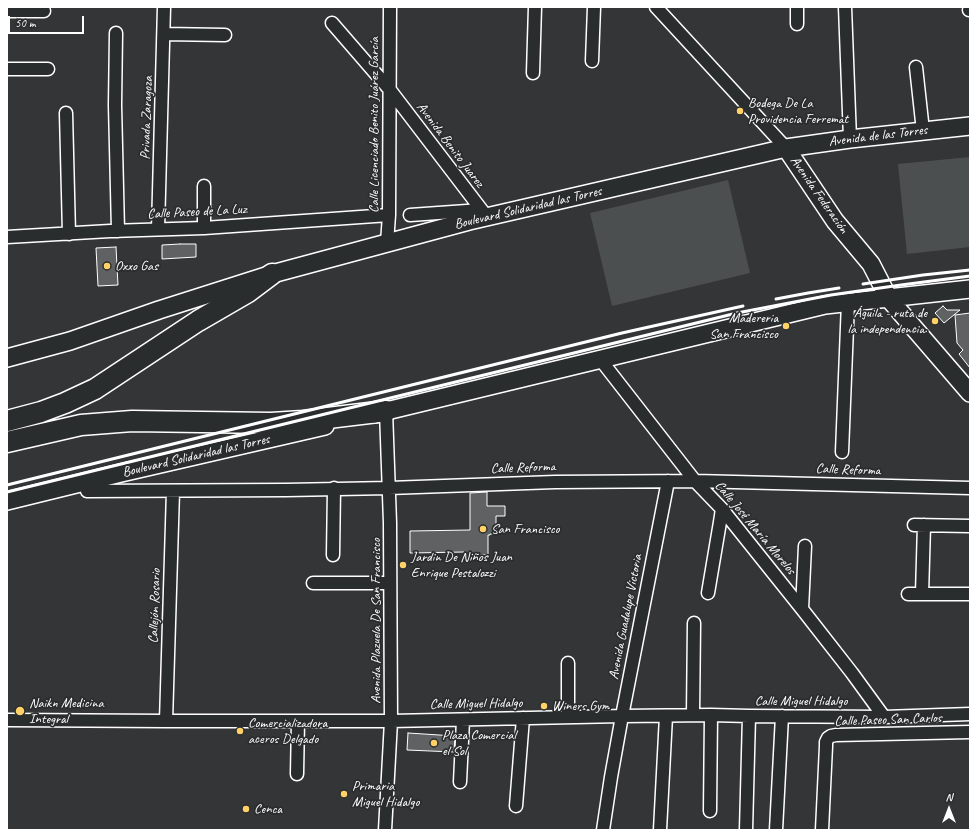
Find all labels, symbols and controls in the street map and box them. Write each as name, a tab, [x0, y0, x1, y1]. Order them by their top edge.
scale bar	[10, 8, 86, 34]
text: 50 m	[15, 15, 35, 31]
street label: Calle Licenciado Benito Juárez García	[366, 37, 382, 213]
street label: Privada Zaragoza	[137, 76, 157, 160]
place label: Bodega De La Providencia Ferremat	[748, 95, 848, 128]
street label: Avenida Benito Juarez	[413, 99, 487, 191]
marker: Bodega De La Providencia Ferremat	[735, 106, 745, 116]
street label: Avenida de las Torres	[828, 122, 928, 150]
street label: Avenida Federación	[786, 153, 852, 237]
street label: Boulevard Solidaridad las Torres	[453, 183, 603, 233]
street label: Calle Paseo de La Luz	[147, 201, 247, 223]
place label: Oxxo Gas	[115, 258, 158, 274]
marker: Oxxo Gas	[102, 261, 112, 271]
place label: Águila - ruta de la independencia.	[848, 305, 927, 338]
place label: Madereria San Francisco	[709, 310, 778, 342]
marker: Águila - ruta de la independencia.	[930, 316, 940, 326]
marker: Madereria San Francisco	[781, 321, 791, 331]
street label: Boulevard Solidaridad las Torres	[121, 431, 271, 481]
street label: Calle Reforma	[490, 458, 556, 478]
street label: Calle Reforma	[815, 460, 881, 480]
street label: Calle José María Morelos	[711, 478, 799, 578]
place label: San Francisco	[491, 521, 560, 537]
marker: San Francisco	[478, 524, 488, 534]
street label: Avenida Plazuela De San Francisco	[368, 538, 384, 704]
place label: Jardin De Niños Juan Enrique Pestalozzi	[411, 549, 512, 582]
street label: Avenida Guadalupe Victoria	[606, 553, 646, 681]
marker: Jardin De Niños Juan Enrique Pestalozzi	[398, 560, 408, 570]
street label: Callejón Rosario	[145, 568, 165, 644]
street label: Calle Miguel Hidalgo	[755, 693, 847, 709]
place label: Naikn Medicina Integral	[29, 695, 104, 728]
street label: Calle Miguel Hidalgo	[429, 695, 523, 713]
place label: Winers Gym	[552, 698, 609, 714]
marker: Winers Gym	[539, 701, 549, 711]
marker: Naikn Medicina Integral	[14, 705, 26, 717]
street label: Calle Paseo San Carlos	[834, 710, 942, 730]
place label: Comercializadora aceros Delgado	[248, 715, 327, 748]
marker: Comercializadora aceros Delgado	[235, 726, 245, 736]
place label: Plaza Comercial el Sol	[442, 727, 516, 760]
marker: Plaza Comercial el Sol	[429, 738, 439, 748]
place label: Primaria Miguel Hidalgo	[352, 778, 419, 810]
marker: Primaria Miguel Hidalgo	[339, 789, 349, 799]
north arrow	[929, 789, 969, 829]
text: N	[946, 790, 952, 804]
place label: Cenca	[254, 801, 282, 817]
marker: Cenca	[241, 804, 251, 814]

